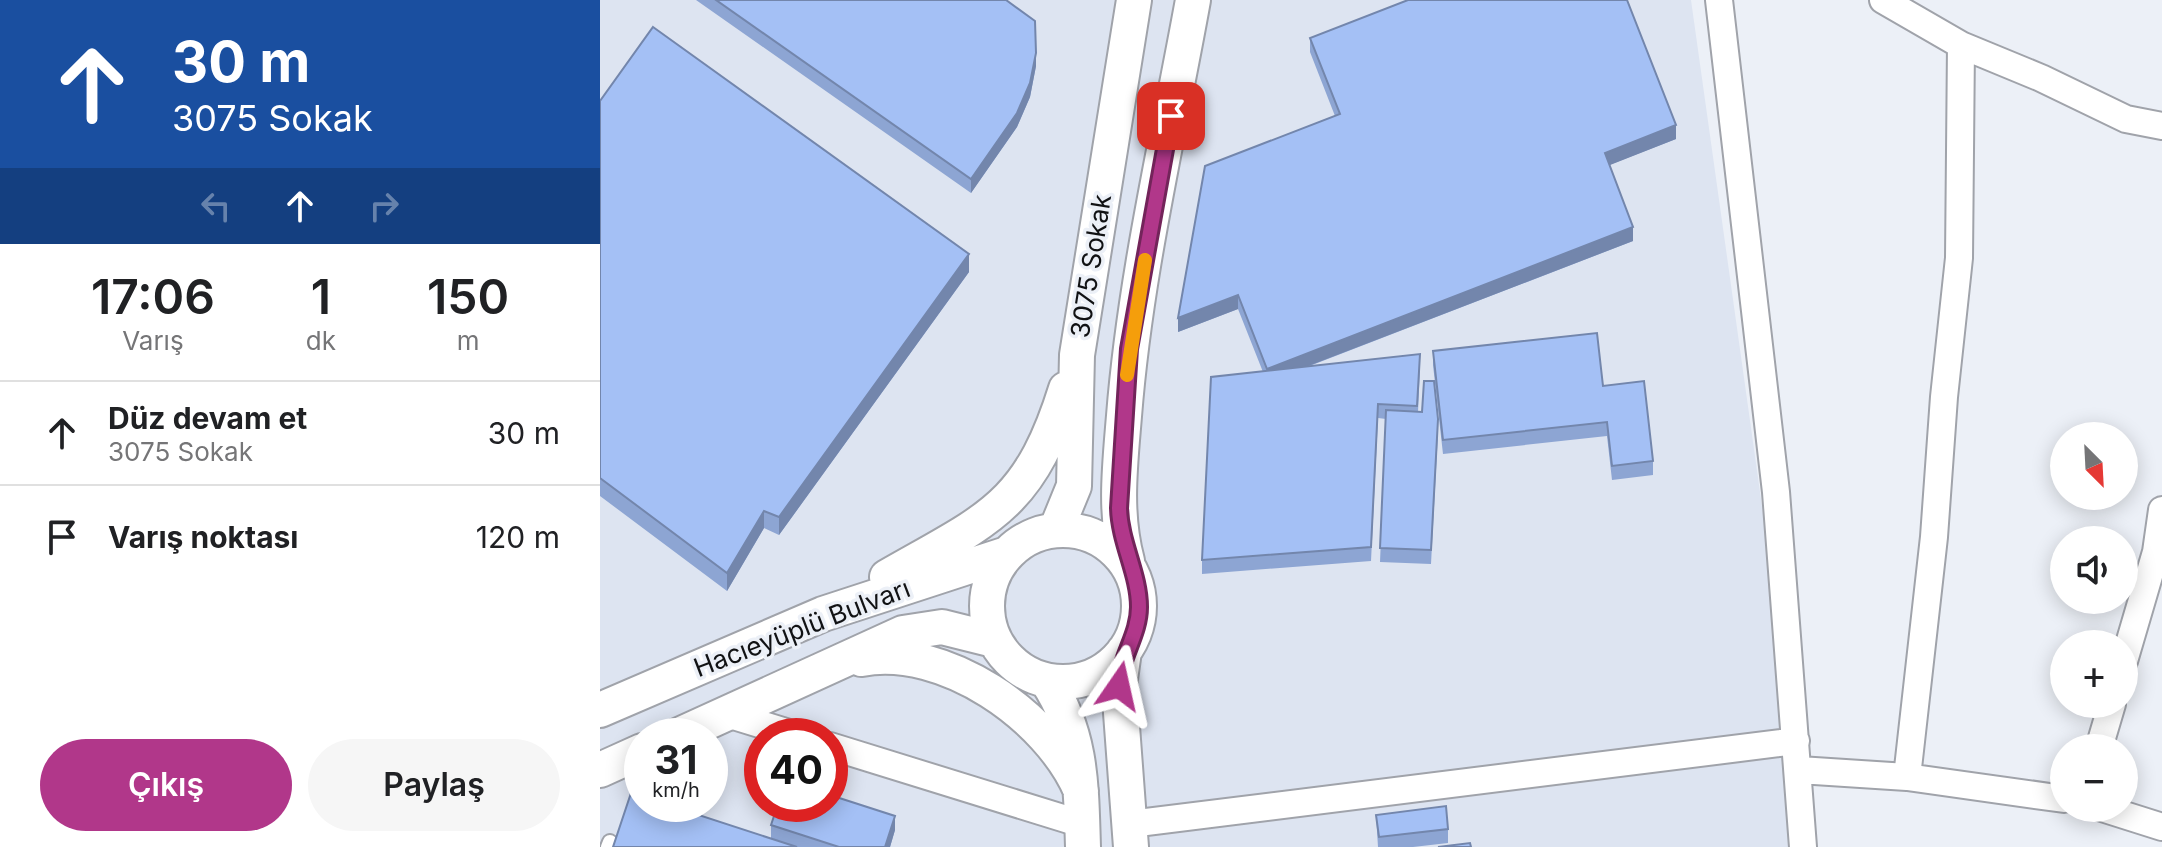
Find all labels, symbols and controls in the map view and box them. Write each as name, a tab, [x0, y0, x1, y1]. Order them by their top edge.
text: 30 m	[172, 28, 310, 96]
icon: ahead	[40, 32, 144, 136]
pin	[1137, 82, 1205, 150]
icon: arrive	[1149, 94, 1193, 138]
text: 3075 Sokak	[172, 96, 373, 140]
icon: left	[194, 184, 238, 228]
icon: ahead	[278, 184, 322, 228]
icon: right	[362, 184, 406, 228]
street label: 3075 Sokak	[1064, 192, 1117, 340]
text: 17:06	[91, 267, 215, 326]
text: 1	[311, 267, 331, 326]
text: 150	[427, 267, 509, 326]
text: Varış	[122, 325, 184, 356]
text: dk	[306, 325, 336, 356]
text: m	[457, 325, 479, 356]
text: Düz devam et	[108, 400, 307, 436]
icon: ahead	[40, 411, 84, 455]
text: 30 m	[488, 415, 560, 451]
north arrow	[2050, 422, 2138, 510]
map controls	[2050, 422, 2138, 822]
text: 3075 Sokak	[108, 436, 253, 467]
icon: arrive	[40, 515, 84, 559]
text: Varış noktası	[108, 519, 298, 555]
text: 120 m	[476, 519, 560, 555]
button: sound	[2050, 526, 2138, 614]
street label: Hacıeyüplü Bulvarı	[689, 572, 914, 683]
button: +	[2050, 630, 2138, 718]
position arrow	[1077, 644, 1161, 728]
speed limit sign: 40	[744, 718, 848, 822]
button: −	[2050, 734, 2138, 822]
text: 31	[654, 735, 698, 784]
button: Çıkış	[40, 739, 292, 831]
button: Paylaş	[308, 739, 560, 831]
text: km/h	[652, 778, 700, 802]

